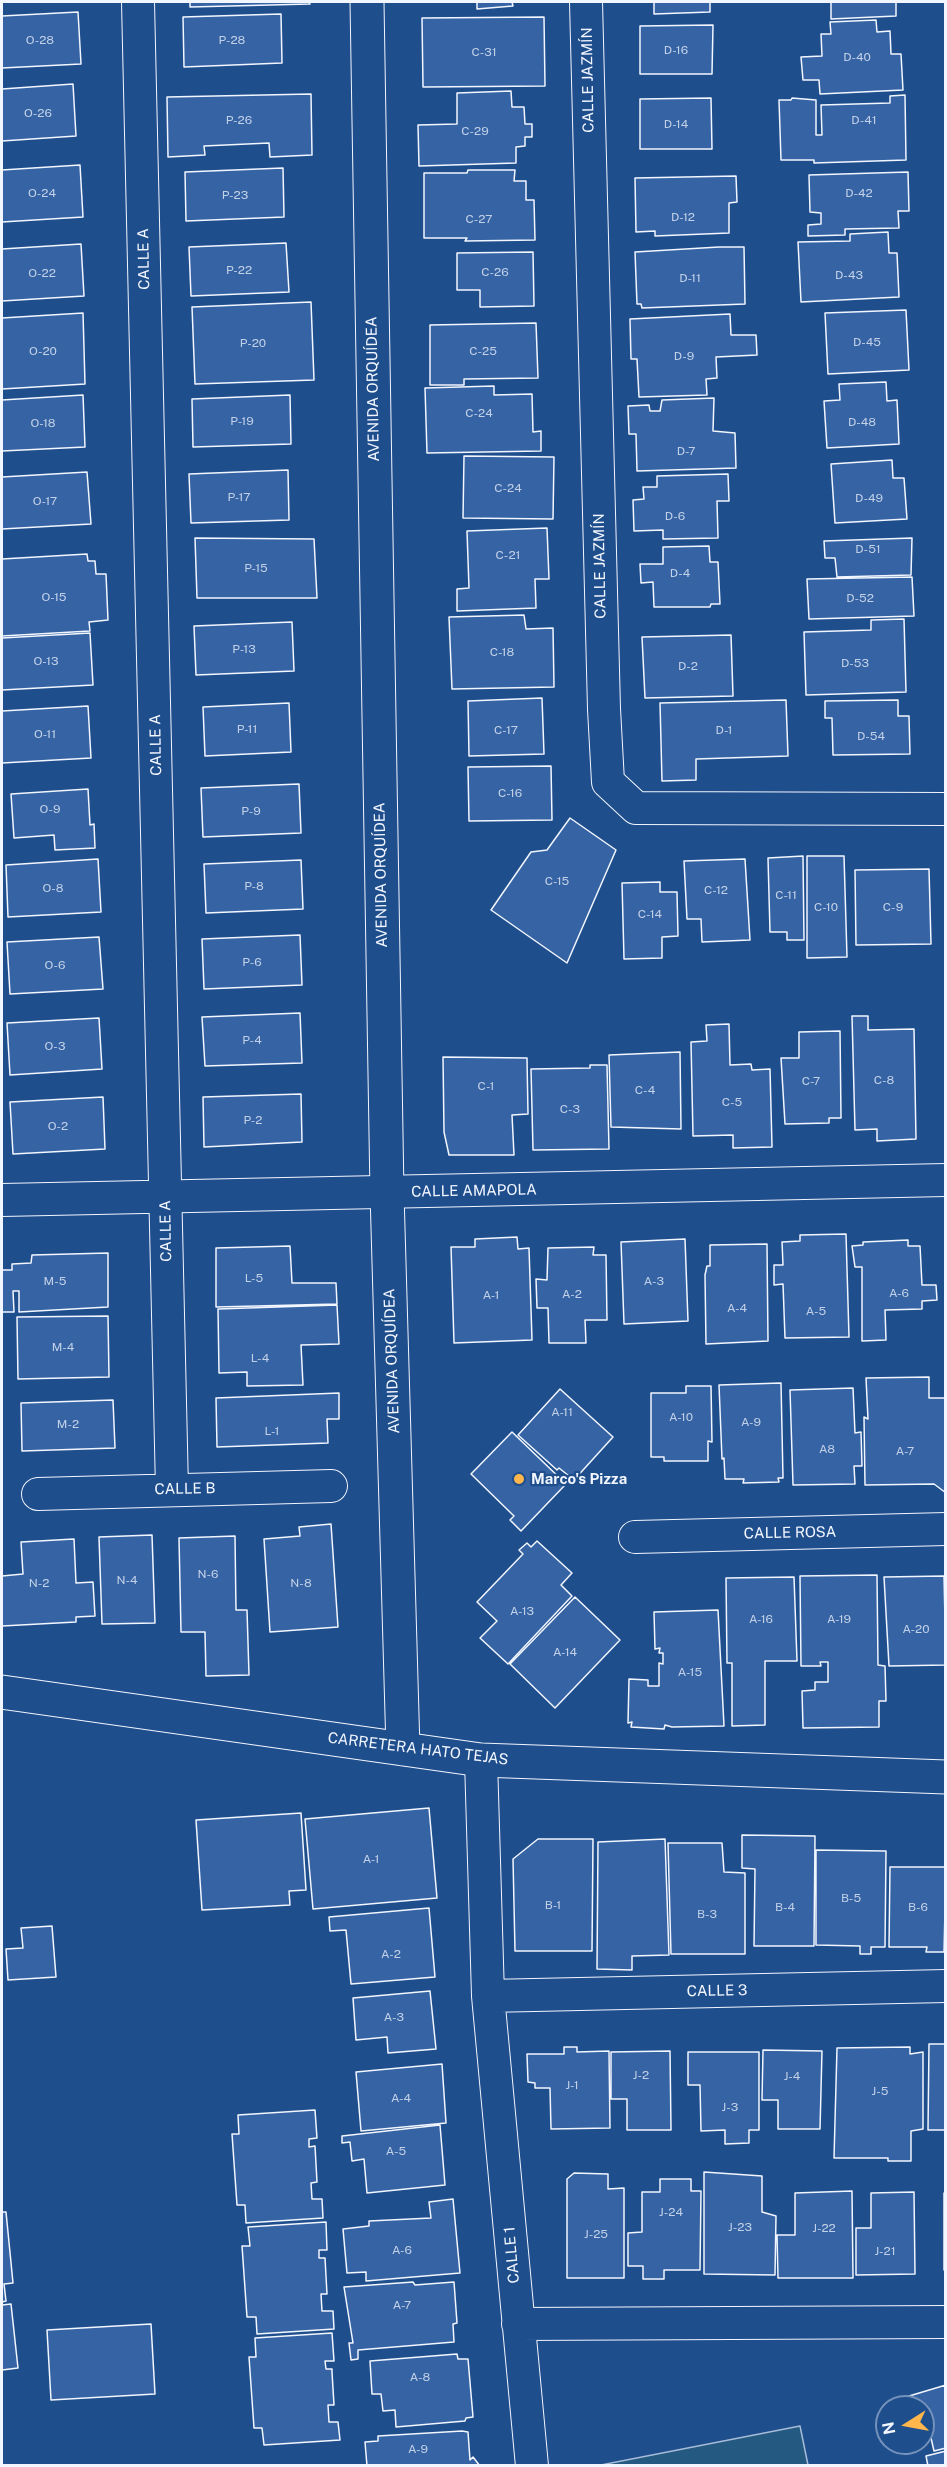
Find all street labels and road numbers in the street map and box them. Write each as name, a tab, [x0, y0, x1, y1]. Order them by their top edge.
street label: CALLE JAZMÍN	[578, 27, 598, 133]
street label: CALLE A	[134, 228, 154, 290]
street label: AVENIDA ORQUÍDEA	[363, 316, 383, 462]
street label: CALLE JAZMÍN	[590, 513, 610, 619]
street label: CALLE A	[146, 714, 166, 776]
street label: AVENIDA ORQUÍDEA	[371, 802, 391, 948]
street label: CALLE AMAPOLA	[411, 1181, 537, 1201]
street label: CALLE A	[156, 1200, 176, 1262]
street label: AVENIDA ORQUÍDEA	[380, 1288, 404, 1434]
street label: CALLE B	[154, 1479, 216, 1499]
street label: CALLE ROSA	[744, 1523, 836, 1543]
street label: CARRETERA HATO TEJAS	[327, 1729, 509, 1769]
street label: CALLE 3	[687, 1981, 747, 2001]
street label: CALLE 1	[501, 2226, 523, 2284]

